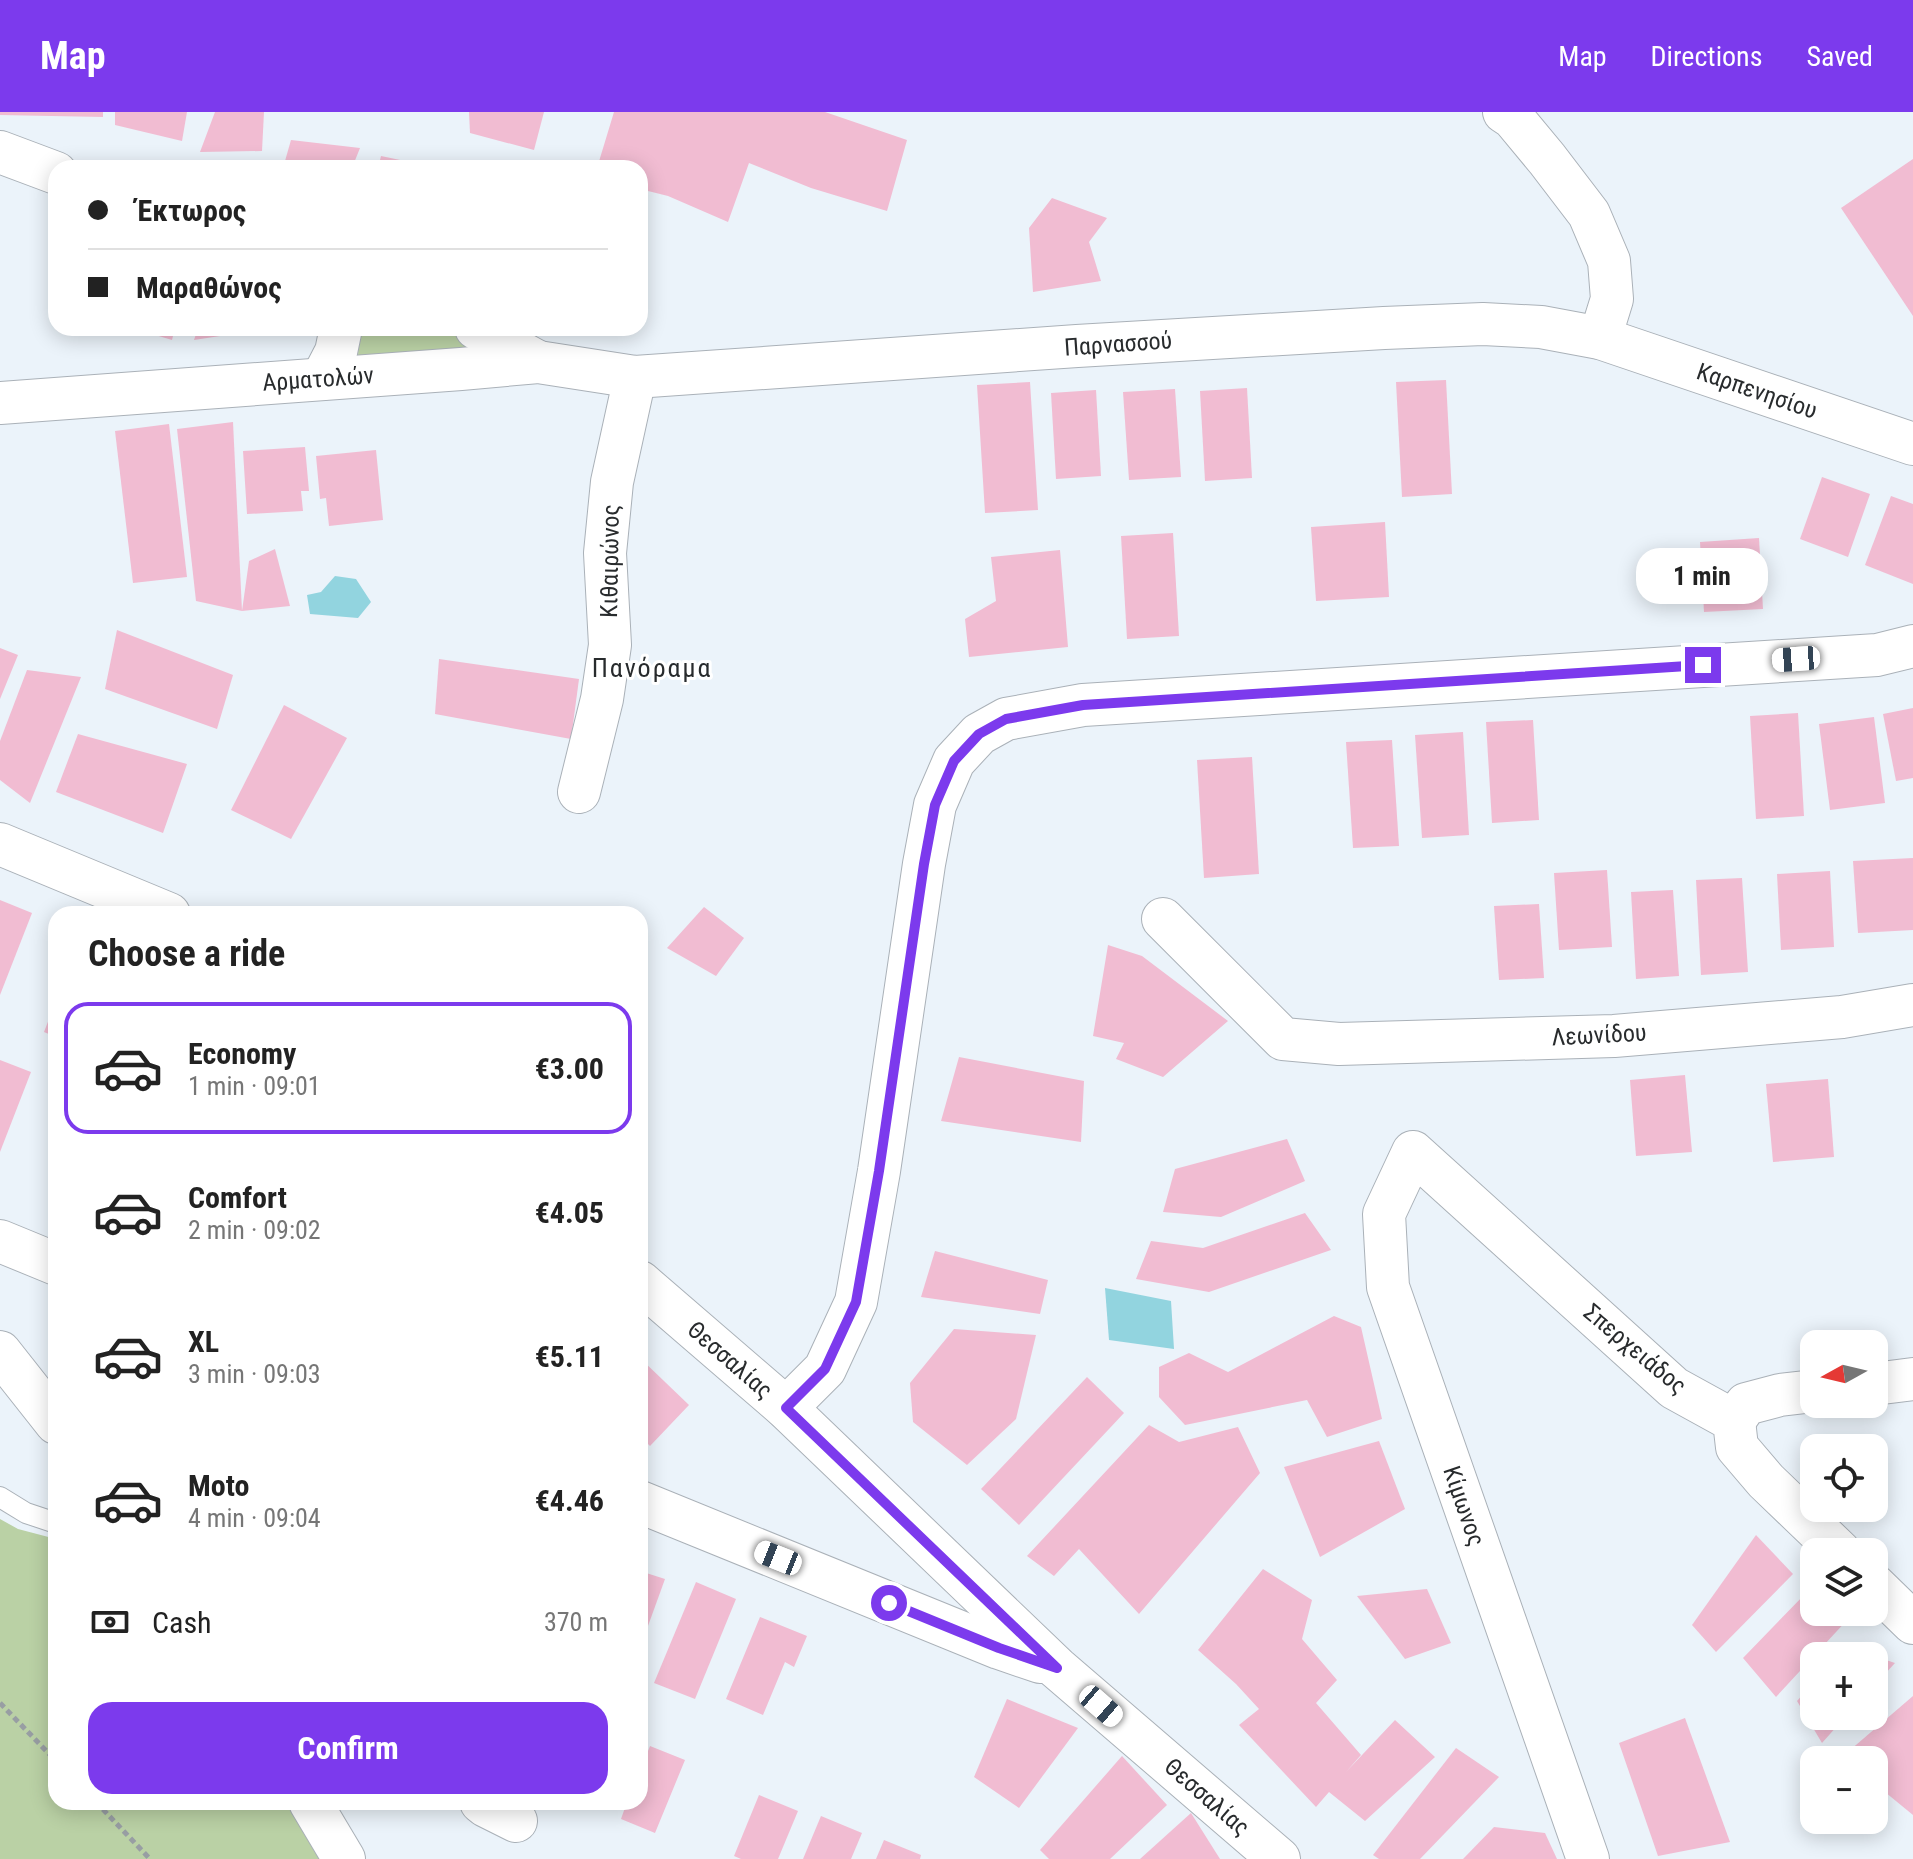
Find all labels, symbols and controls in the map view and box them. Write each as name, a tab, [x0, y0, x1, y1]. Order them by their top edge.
text: Map	[40, 34, 106, 78]
text: Map	[1558, 40, 1607, 73]
text: Directions	[1651, 40, 1762, 73]
text: Saved	[1806, 40, 1873, 73]
text: Έκτωρος	[136, 193, 246, 228]
text: Μαραθώνος	[136, 270, 282, 305]
street label: Παρνασσού	[1063, 326, 1173, 362]
street label: Καρπενησίου	[1693, 357, 1821, 425]
street label: Αρματολών	[261, 361, 375, 397]
street label: Κιθαιρώνος	[595, 504, 625, 618]
callout: 1 min	[1637, 549, 1769, 605]
text: 1 min	[1673, 561, 1731, 591]
car	[1771, 645, 1821, 673]
route end	[1685, 647, 1721, 683]
district label: Πανόραμα	[592, 653, 712, 683]
text: Choose a ride	[88, 933, 285, 975]
street label: Λεωνίδου	[1551, 1019, 1647, 1051]
icon: car	[92, 1032, 164, 1104]
text: Economy	[188, 1036, 296, 1071]
text: €3.00	[535, 1051, 604, 1086]
text: 1 min · 09:01	[188, 1071, 321, 1101]
icon: car	[92, 1176, 164, 1248]
text: Comfort	[188, 1180, 287, 1215]
text: €4.05	[535, 1195, 604, 1230]
text: 2 min · 09:02	[188, 1215, 321, 1245]
street label: Σπερχειάδος	[1578, 1298, 1692, 1400]
street label: Θεσσαλίας	[682, 1315, 778, 1405]
icon: car	[92, 1320, 164, 1392]
text: XL	[188, 1324, 219, 1359]
north arrow	[1800, 1330, 1888, 1418]
map controls	[1800, 1330, 1888, 1834]
text: €5.11	[535, 1339, 604, 1374]
text: 3 min · 09:03	[188, 1359, 321, 1389]
button: locate	[1800, 1434, 1888, 1522]
street label: Κίμωνος	[1437, 1462, 1491, 1550]
icon: car	[92, 1464, 164, 1536]
text: Moto	[188, 1468, 249, 1503]
text: €4.46	[535, 1483, 604, 1518]
text: 4 min · 09:04	[188, 1503, 321, 1533]
car	[751, 1538, 805, 1578]
button: layers	[1800, 1538, 1888, 1626]
route start	[871, 1585, 907, 1621]
icon: cash	[88, 1600, 132, 1644]
text: Cash	[152, 1605, 212, 1640]
text: 370 m	[544, 1607, 608, 1637]
button: +	[1800, 1642, 1888, 1730]
car	[1075, 1681, 1127, 1731]
button: Confirm	[88, 1702, 608, 1794]
button: −	[1800, 1746, 1888, 1834]
street label: Θεσσαλίας	[1159, 1752, 1255, 1842]

